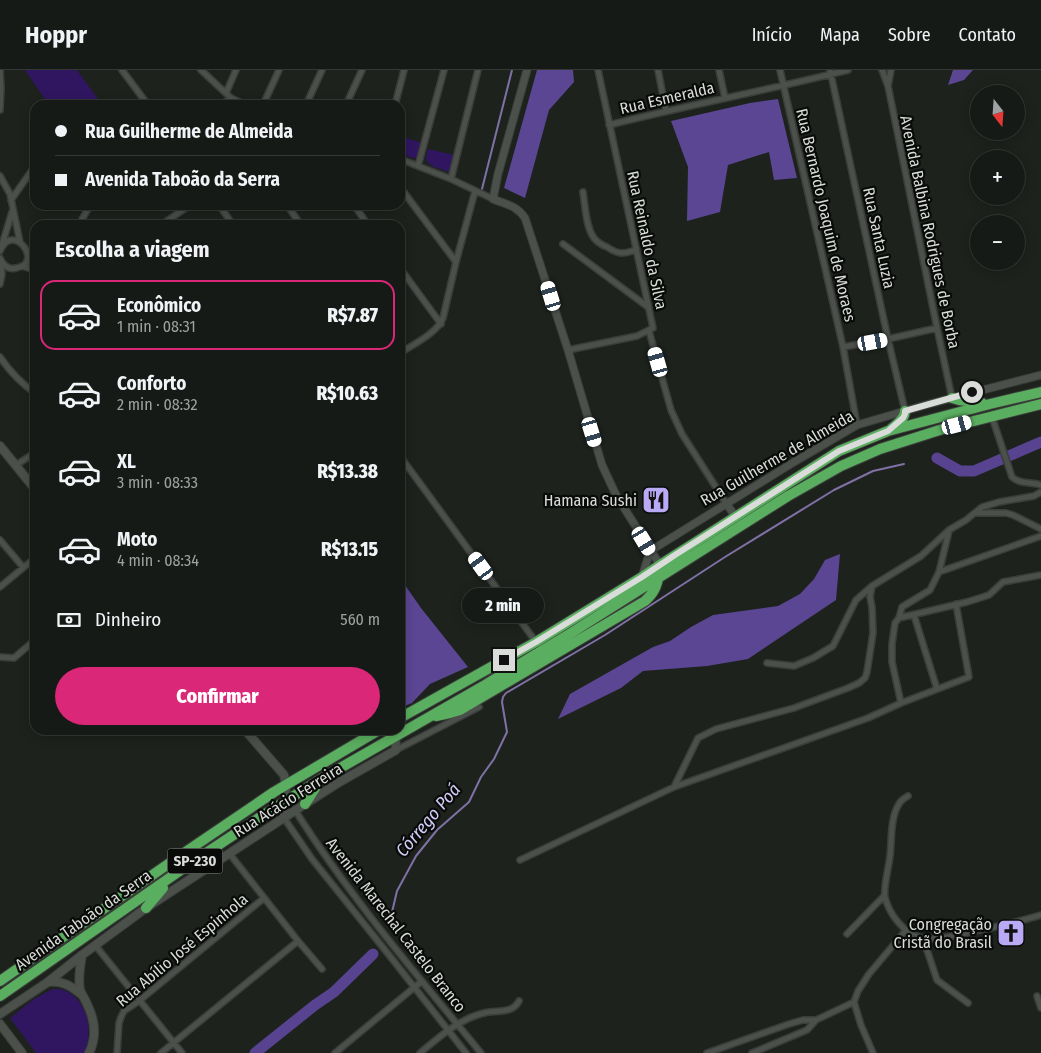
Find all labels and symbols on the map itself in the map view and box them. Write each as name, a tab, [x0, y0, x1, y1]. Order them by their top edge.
street label: Rua Esmeralda	[618, 78, 716, 118]
north arrow	[970, 85, 1025, 140]
street label: Rua Bernardo Joaquim de Moraes	[792, 107, 860, 324]
street label: Avenida Balbina Rodrigues de Borba	[896, 114, 964, 350]
street label: Rua Reinaldo da Silva	[623, 169, 671, 311]
street label: Rua Santa Luzia	[859, 186, 899, 291]
car	[539, 279, 562, 313]
car	[856, 332, 889, 352]
car	[646, 346, 669, 378]
route start	[961, 381, 983, 403]
street label: Rua Guilherme de Almeida	[697, 406, 857, 510]
car	[940, 414, 973, 436]
car	[580, 415, 603, 449]
restaurant icon: Hamana Sushi	[641, 485, 671, 515]
place label: Hamana Sushi	[544, 491, 637, 510]
car	[629, 524, 658, 558]
car	[466, 549, 495, 583]
callout: 2 min	[463, 588, 545, 622]
route end	[493, 649, 515, 671]
street label: Rua Acácio Ferreira	[230, 759, 346, 841]
water label: Córrego Poá	[391, 779, 465, 861]
street label: Avenida Marechal Castelo Branco	[322, 834, 470, 1016]
road number: SP-230	[168, 848, 222, 874]
street label: Avenida Taboão da Serra	[11, 866, 155, 974]
street label: Rua Abílio José Espinhola	[112, 889, 252, 1010]
place label: Congregação Cristã do Brasil	[894, 915, 992, 952]
church icon: Congregação Cristã do Brasil	[996, 918, 1026, 948]

